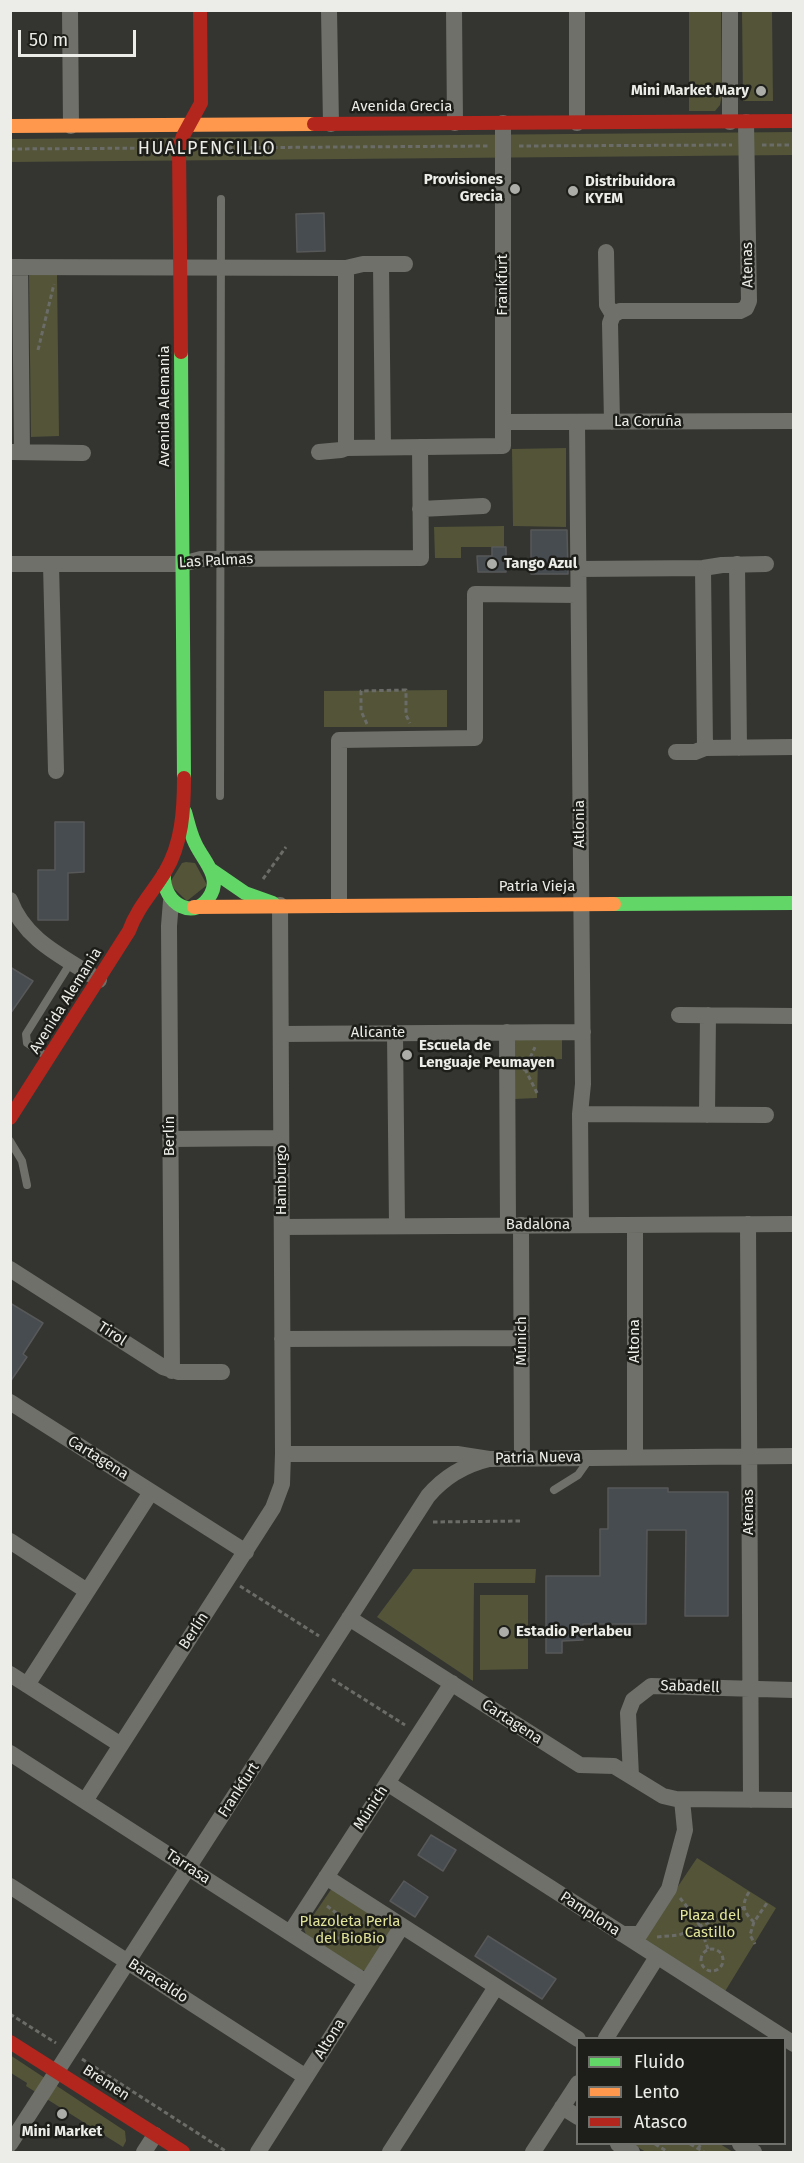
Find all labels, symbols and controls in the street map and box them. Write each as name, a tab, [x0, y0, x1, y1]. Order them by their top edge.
scale bar	[21, 18, 140, 56]
text: 50 m	[29, 29, 68, 51]
place label: Mini Market Mary	[631, 82, 749, 100]
marker: Mini Market Mary	[754, 84, 768, 98]
street label: Avenida Grecia	[352, 98, 452, 116]
district label: HUALPENCILLO	[138, 138, 276, 160]
place label: Provisiones Grecia	[424, 171, 503, 206]
place label: Distribuidora KYEM	[585, 173, 676, 208]
marker: Provisiones Grecia	[508, 182, 522, 196]
marker: Distribuidora KYEM	[566, 184, 580, 198]
street label: Atenas	[739, 242, 757, 288]
street label: Frankfurt	[494, 254, 512, 316]
street label: Avenida Alemania	[156, 345, 174, 467]
street label: La Coruña	[614, 413, 682, 431]
street label: Las Palmas	[178, 550, 254, 572]
place label: Tango Azul	[504, 555, 577, 573]
marker: Tango Azul	[485, 557, 499, 571]
street label: Atlonia	[571, 800, 589, 848]
street label: Patria Vieja	[499, 878, 575, 896]
street label: Avenida Alemania	[26, 945, 106, 1057]
street label: Alicante	[351, 1024, 405, 1042]
place label: Escuela de Lenguaje Peumayen	[419, 1037, 555, 1072]
marker: Escuela de Lenguaje Peumayen	[400, 1048, 414, 1062]
street label: Berlín	[161, 1116, 179, 1156]
street label: Hamburgo	[273, 1145, 291, 1215]
street label: Badalona	[506, 1216, 570, 1234]
street label: Múnich	[513, 1316, 531, 1366]
street label: Tirol	[94, 1318, 130, 1350]
street label: Altona	[626, 1319, 644, 1363]
street label: Cartagena	[64, 1432, 132, 1484]
street label: Patria Nueva	[495, 1448, 581, 1468]
street label: Atenas	[740, 1489, 758, 1535]
street label: Berlín	[175, 1609, 213, 1653]
place label: Estadio Perlabeu	[516, 1623, 632, 1641]
marker: Estadio Perlabeu	[497, 1625, 511, 1639]
street label: Sabadell	[660, 1677, 720, 1697]
street label: Cartagena	[478, 1696, 546, 1748]
street label: Frankfurt	[215, 1759, 263, 1821]
street label: Múnich	[350, 1782, 392, 1834]
street label: Tarrasa	[162, 1846, 214, 1888]
street label: Pamplona	[557, 1888, 623, 1940]
park label: Plaza del Castillo	[679, 1907, 741, 1942]
park label: Plazoleta Perla del BioBio	[300, 1913, 400, 1948]
street label: Baracaldo	[125, 1955, 191, 2007]
street label: Altona	[311, 2016, 349, 2062]
legend	[576, 2037, 786, 2145]
text: Fluido	[634, 2051, 685, 2073]
street label: Bremen	[79, 2061, 133, 2105]
text: Lento	[634, 2081, 680, 2103]
marker: Mini Market	[55, 2107, 69, 2121]
text: Atasco	[634, 2111, 687, 2133]
place label: Mini Market	[22, 2123, 102, 2141]

